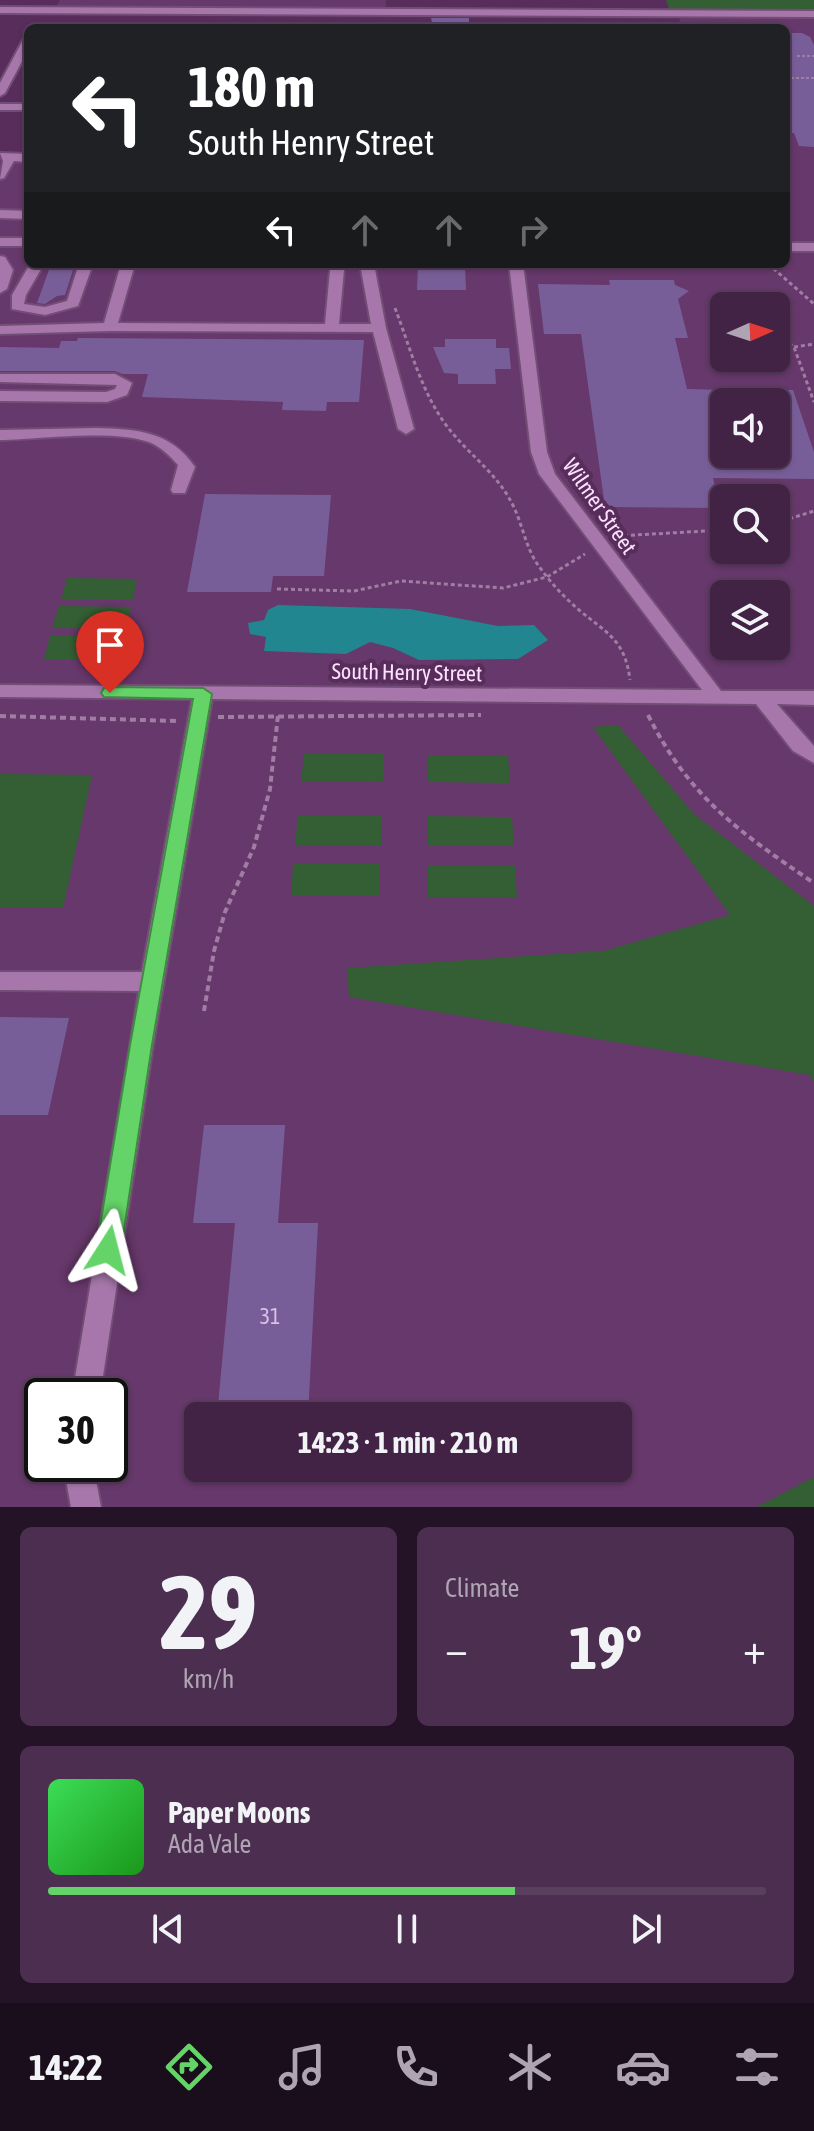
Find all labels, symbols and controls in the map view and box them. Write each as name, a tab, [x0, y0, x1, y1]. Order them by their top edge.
text: 180 m	[188, 55, 315, 119]
icon: left	[56, 56, 160, 160]
text: South Henry Street	[188, 121, 434, 163]
icon: left	[259, 208, 303, 252]
icon: ahead	[343, 208, 387, 252]
icon: ahead	[427, 208, 471, 252]
icon: right	[511, 208, 555, 252]
north arrow	[710, 292, 790, 372]
map controls	[710, 292, 790, 660]
button: sound	[710, 388, 790, 468]
street label: Wilmer Street	[558, 453, 642, 559]
button: search	[710, 484, 790, 564]
button: layers	[710, 580, 790, 660]
pin	[76, 611, 144, 693]
icon: arrive	[88, 623, 132, 667]
street label: South Henry Street	[332, 658, 482, 686]
position arrow	[66, 1208, 150, 1292]
house number: 31	[260, 1303, 280, 1329]
speed limit sign: 30	[24, 1378, 128, 1482]
text: 14:23 · 1 min · 210 m	[298, 1425, 518, 1459]
text: 29	[160, 1552, 257, 1671]
text: Climate	[445, 1573, 519, 1603]
text: 19°	[569, 1613, 642, 1682]
text: −	[445, 1623, 468, 1673]
text: +	[743, 1623, 766, 1673]
text: km/h	[183, 1664, 234, 1694]
text: Paper Moons	[168, 1795, 310, 1829]
text: Ada Vale	[168, 1829, 251, 1859]
icon: previous	[146, 1907, 190, 1951]
icon: pause	[385, 1907, 429, 1951]
icon: next	[624, 1907, 668, 1951]
icon: directions	[161, 2039, 217, 2095]
icon: music	[274, 2039, 330, 2095]
icon: phone	[388, 2039, 444, 2095]
icon: climate	[502, 2039, 558, 2095]
icon: car	[615, 2039, 671, 2095]
icon: filters	[729, 2039, 785, 2095]
text: 14:22	[29, 2046, 103, 2088]

